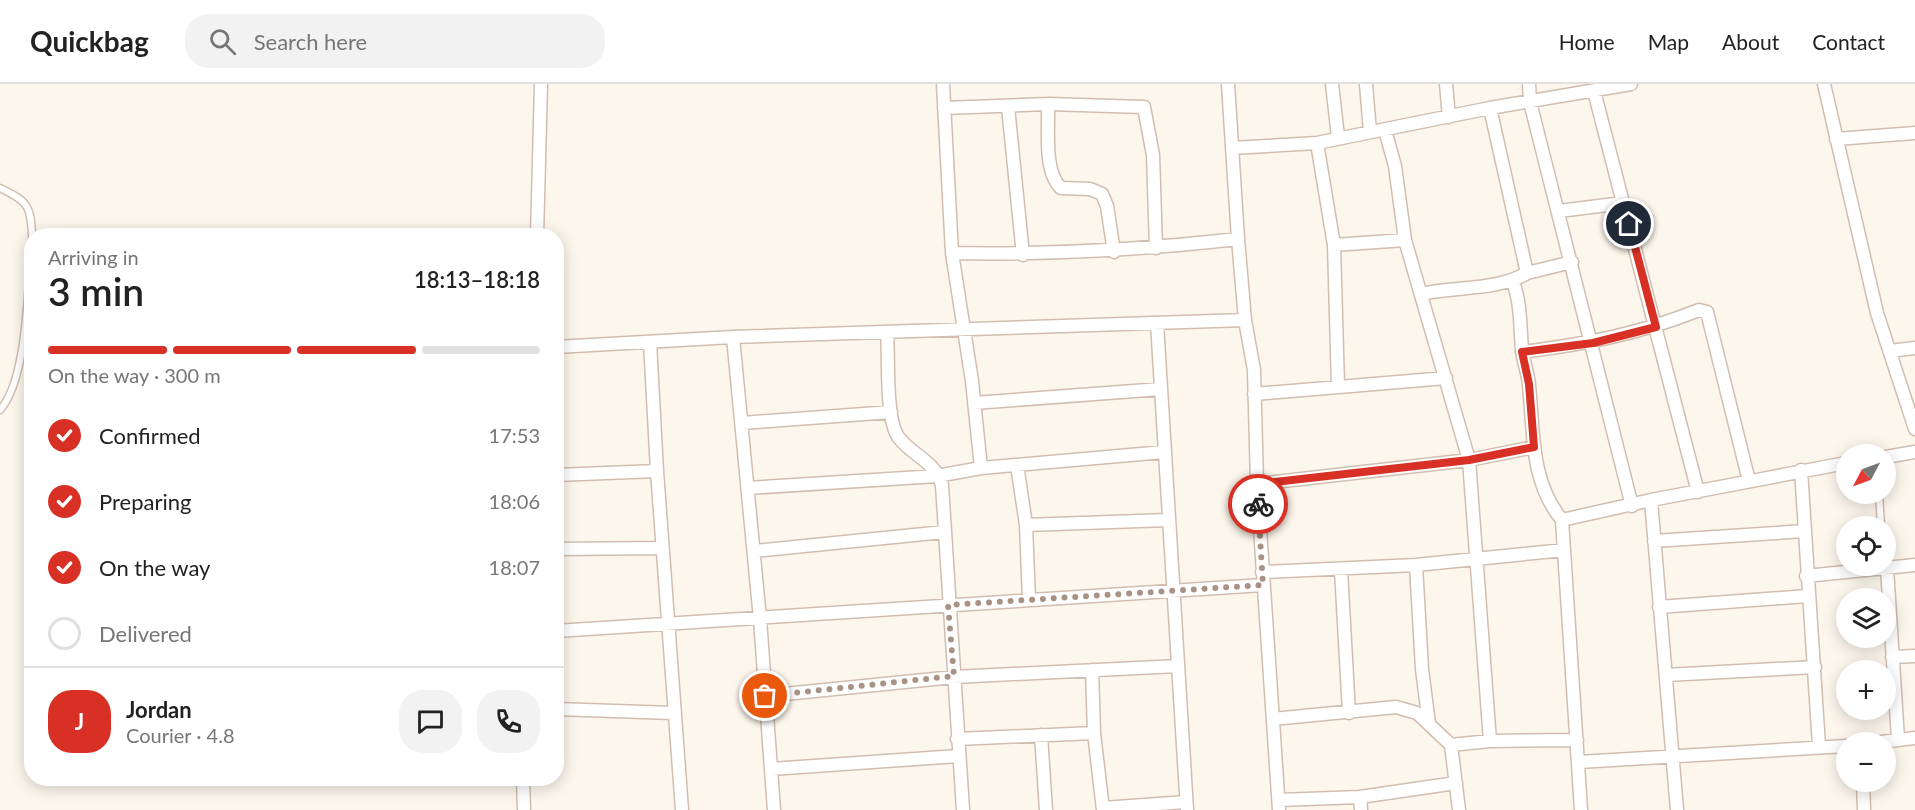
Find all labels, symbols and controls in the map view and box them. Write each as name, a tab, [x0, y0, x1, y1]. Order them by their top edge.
search box	[185, 14, 605, 68]
text: Quickbag	[30, 24, 149, 58]
icon: search	[206, 25, 239, 58]
text: Search here	[254, 28, 367, 55]
text: Home	[1559, 29, 1615, 54]
text: Map	[1648, 29, 1689, 54]
text: About	[1722, 29, 1779, 54]
text: Contact	[1812, 29, 1885, 54]
pin	[1603, 198, 1654, 249]
icon: home	[1612, 207, 1645, 240]
text: Arriving in	[48, 245, 139, 269]
text: 18:13–18:18	[414, 266, 540, 293]
text: 3 min	[48, 268, 144, 314]
text: On the way · 300 m	[48, 363, 221, 387]
icon: check	[48, 419, 81, 452]
text: Confirmed	[99, 422, 201, 449]
text: 17:53	[489, 423, 540, 447]
north arrow	[1836, 444, 1896, 504]
map controls	[1836, 444, 1896, 792]
courier	[1228, 474, 1288, 534]
icon: check	[48, 485, 81, 518]
text: Preparing	[99, 488, 191, 515]
icon: bike	[1242, 488, 1275, 521]
text: 18:06	[489, 489, 540, 513]
button: locate	[1836, 516, 1896, 576]
icon: check	[48, 551, 81, 584]
text: On the way	[99, 554, 210, 581]
text: 18:07	[489, 555, 540, 579]
button: layers	[1836, 588, 1896, 648]
text: Delivered	[99, 620, 192, 647]
button: +	[1836, 660, 1896, 720]
pin	[739, 670, 790, 721]
icon: bag	[748, 679, 781, 712]
button: chat	[399, 690, 462, 753]
button: phone	[477, 690, 540, 753]
text: Jordan	[126, 696, 192, 723]
text: J	[75, 708, 84, 735]
text: Courier · 4.8	[126, 723, 235, 747]
button: −	[1836, 732, 1896, 792]

